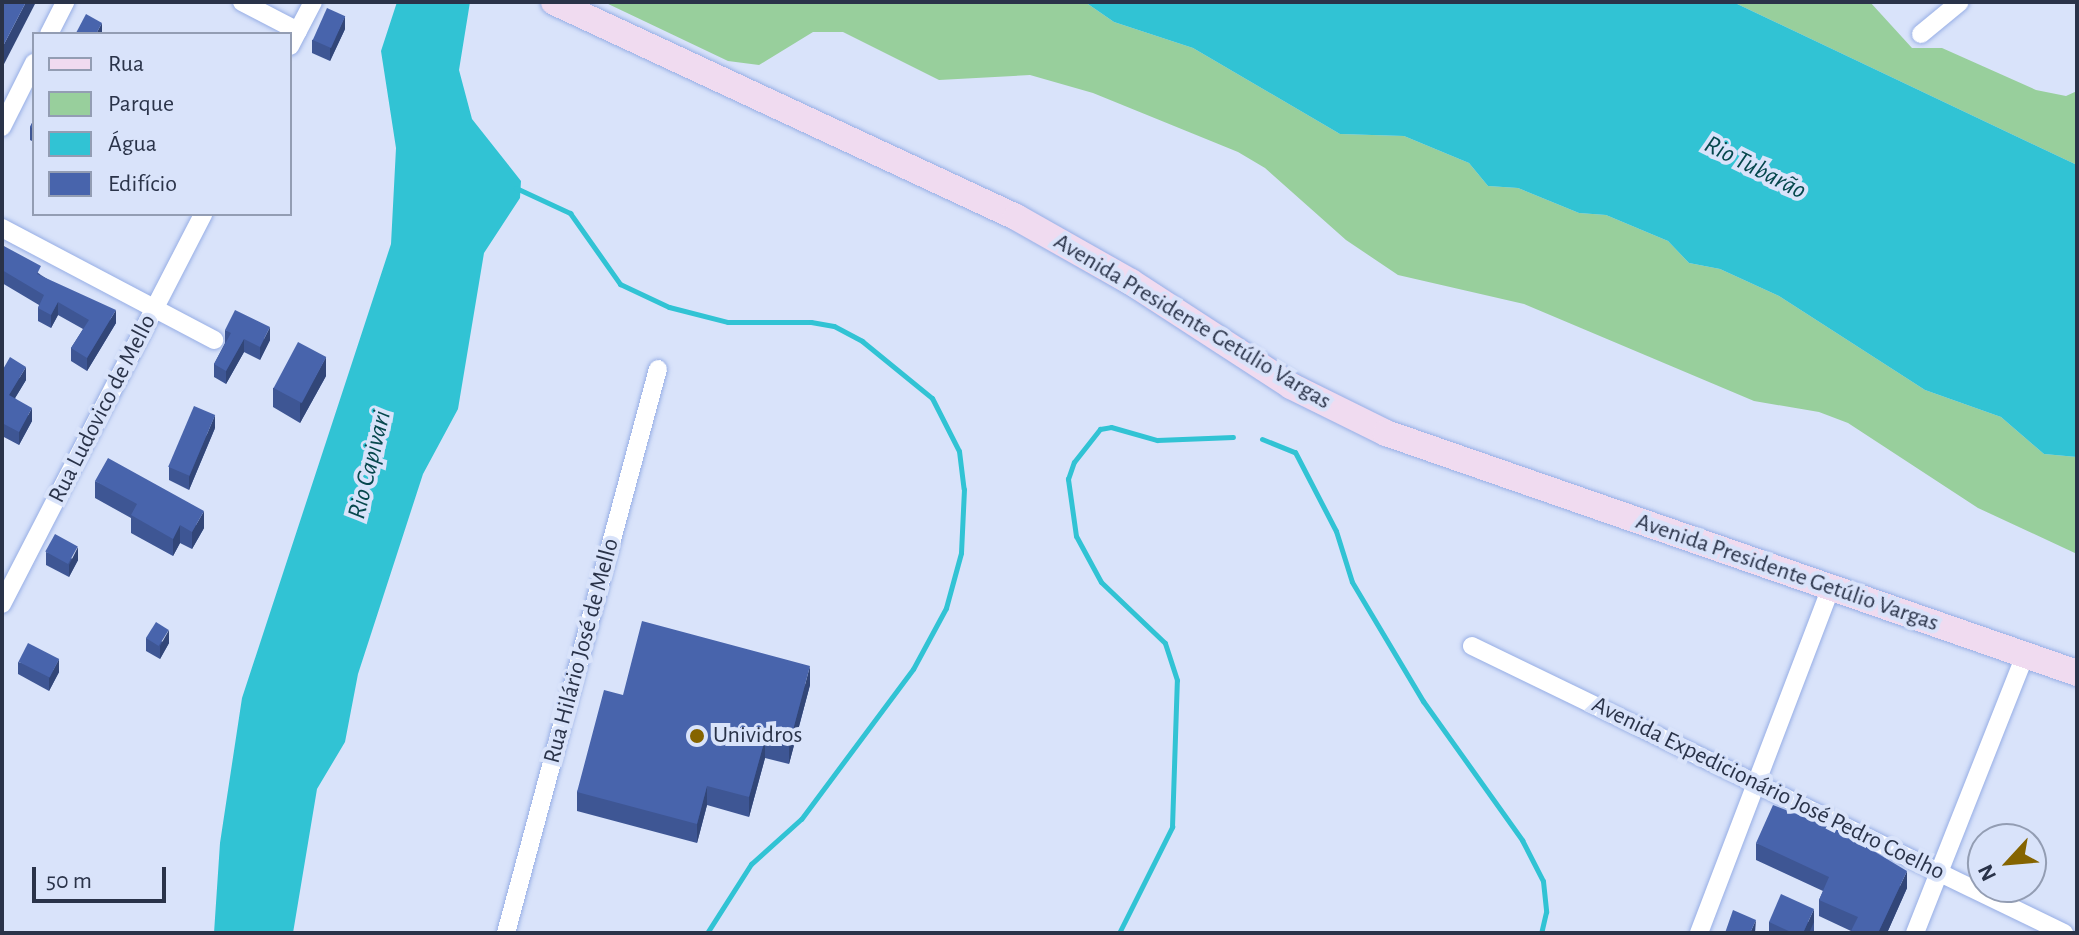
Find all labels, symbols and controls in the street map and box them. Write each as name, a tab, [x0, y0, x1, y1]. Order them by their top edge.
legend	[32, 32, 292, 216]
text: Rua	[108, 52, 144, 76]
text: Parque	[108, 92, 174, 116]
water label: Rio Tubarão	[1699, 129, 1811, 207]
text: Água	[108, 132, 157, 156]
text: Edifício	[108, 172, 177, 196]
street label: Avenida Presidente Getúlio Vargas	[1048, 228, 1336, 416]
street label: Rua Ludovico de Mello	[43, 310, 163, 508]
water label: Rio Capivari	[341, 408, 399, 522]
street label: Avenida Presidente Getúlio Vargas	[1632, 508, 1942, 638]
street label: Rua Hilário José de Mello	[538, 535, 626, 767]
street label: Avenida Expedicionário José Pedro Coelho	[1587, 691, 1949, 887]
place label: Unividros	[713, 722, 802, 750]
marker: Unividros	[688, 727, 706, 745]
north arrow	[1967, 823, 2047, 903]
scale bar	[36, 851, 170, 901]
text: N	[1974, 861, 2000, 884]
text: 50 m	[46, 869, 92, 893]

